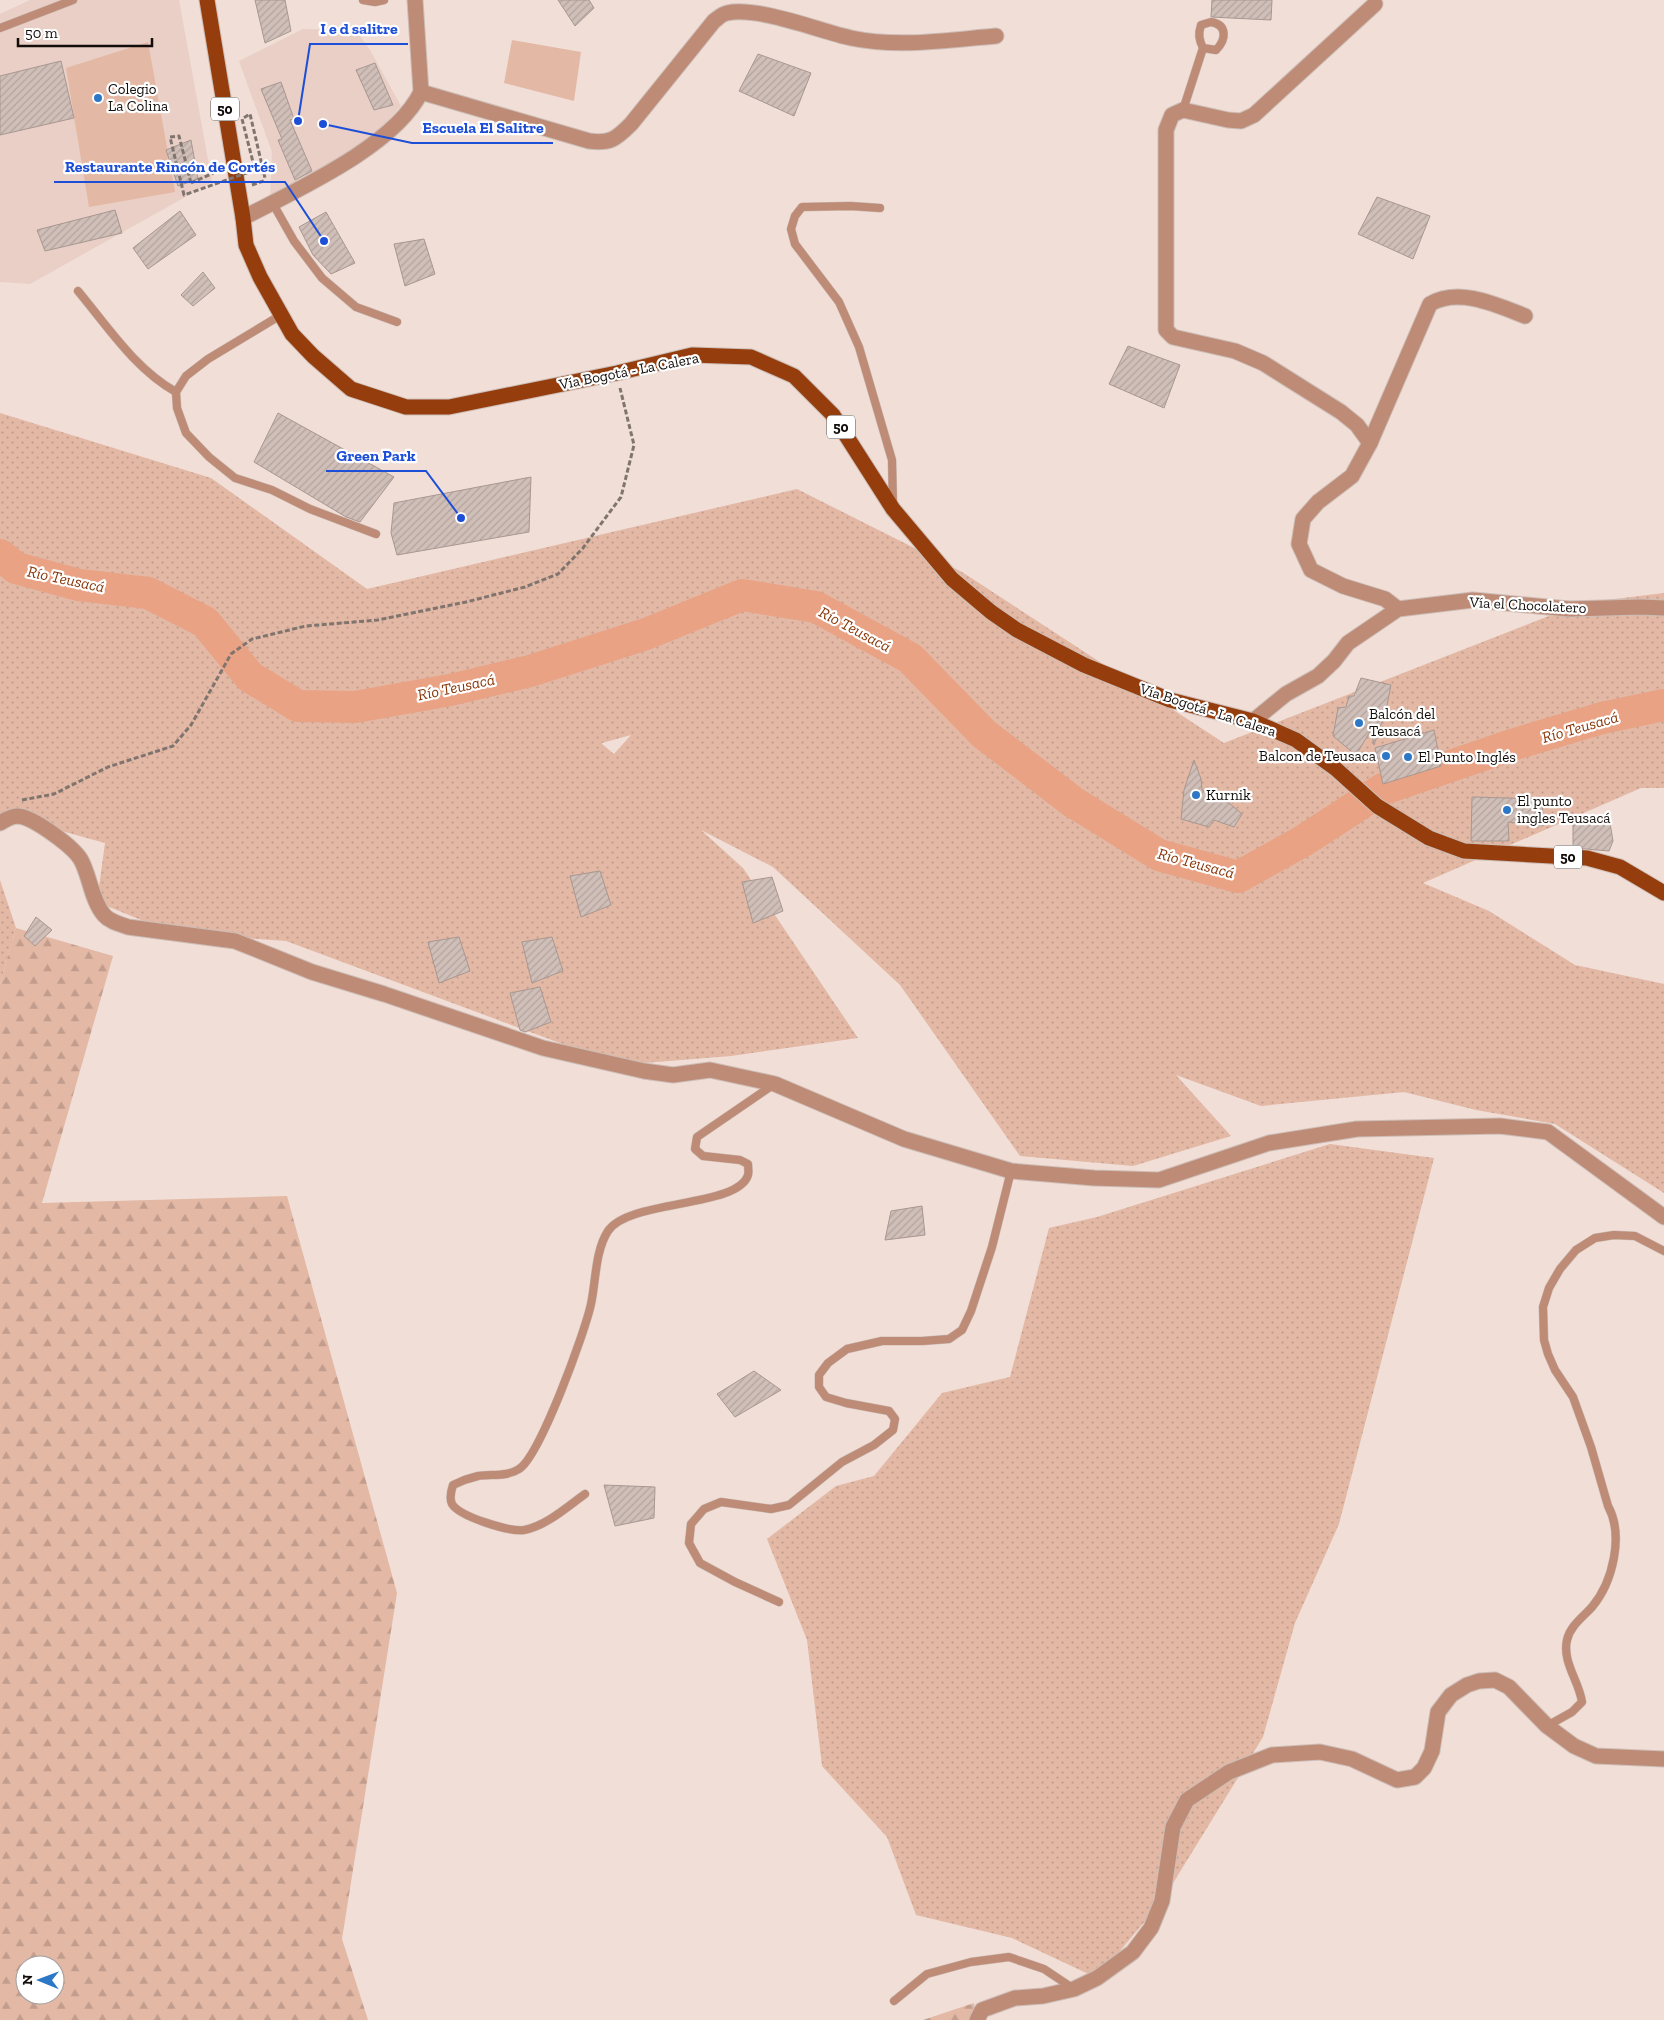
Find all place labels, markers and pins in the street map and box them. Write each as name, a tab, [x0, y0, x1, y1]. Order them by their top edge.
callout: I e d salitre	[310, 13, 408, 44]
place label: Colegio La Colina	[108, 80, 168, 115]
marker: Colegio La Colina	[92, 92, 104, 104]
callout: Escuela El Salitre	[412, 112, 553, 143]
callout: Restaurante Rincón de Cortés	[54, 151, 285, 182]
callout: Green Park	[326, 440, 426, 471]
place label: Balcón del Teusacá	[1369, 705, 1435, 740]
marker: Balcón del Teusacá	[1353, 717, 1365, 729]
place label: Balcon de Teusaca	[1259, 747, 1376, 765]
place label: El Punto Inglés	[1418, 748, 1516, 766]
marker: Balcon de Teusaca	[1380, 750, 1392, 762]
marker: El Punto Inglés	[1402, 751, 1414, 763]
place label: Kurnik	[1206, 786, 1251, 804]
marker: Kurnik	[1190, 789, 1202, 801]
place label: El punto ingles Teusacá	[1517, 792, 1611, 827]
marker: El punto ingles Teusacá	[1501, 804, 1513, 816]

